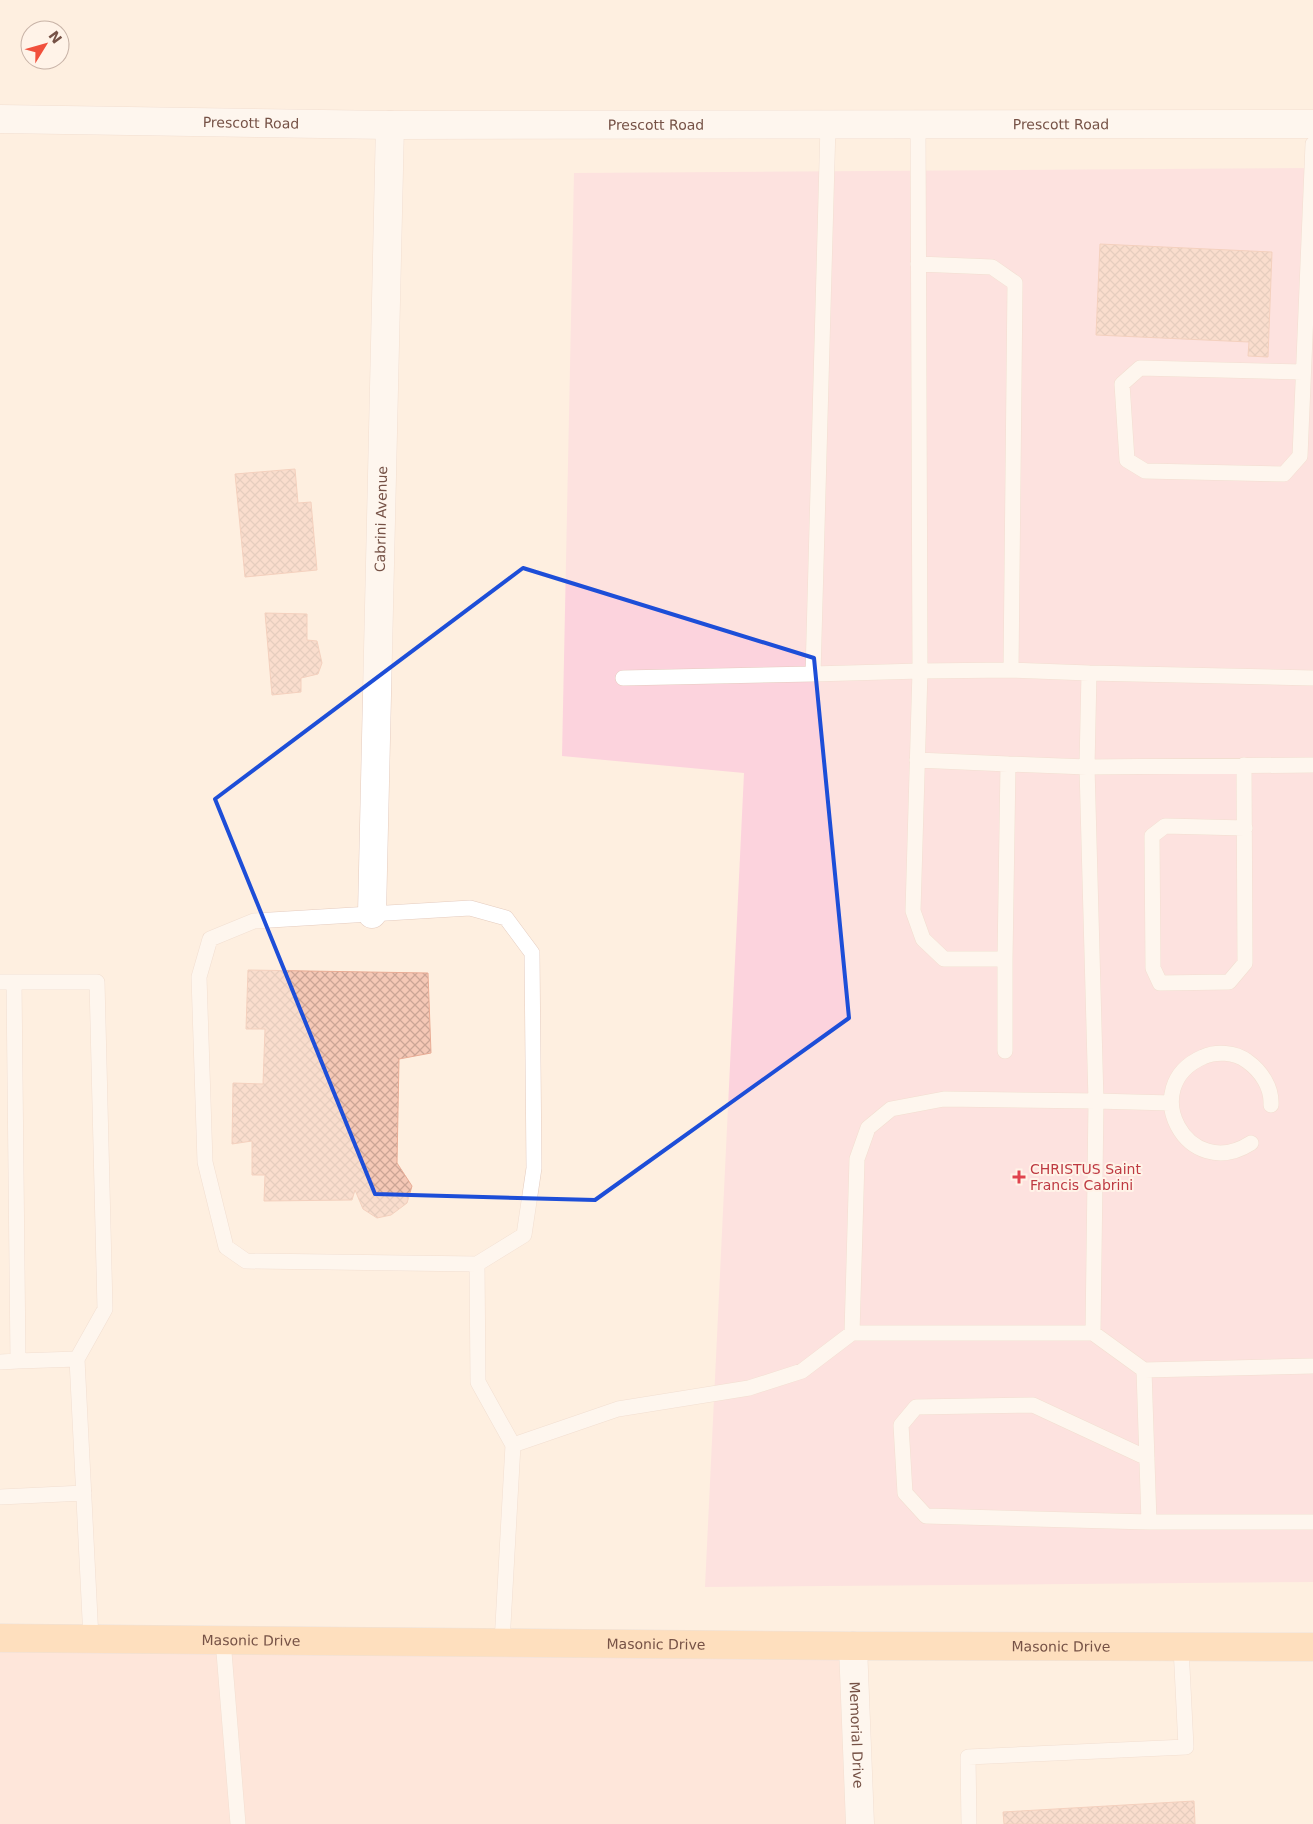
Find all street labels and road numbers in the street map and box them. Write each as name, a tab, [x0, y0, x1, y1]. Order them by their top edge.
street label: Prescott Road	[203, 114, 299, 132]
street label: Prescott Road	[1013, 116, 1109, 132]
street label: Prescott Road	[608, 117, 704, 133]
street label: Cabrini Avenue	[372, 466, 390, 572]
street label: Masonic Drive	[201, 1632, 300, 1649]
street label: Masonic Drive	[606, 1636, 705, 1653]
street label: Masonic Drive	[1012, 1638, 1110, 1655]
street label: Memorial Drive	[846, 1681, 867, 1789]

